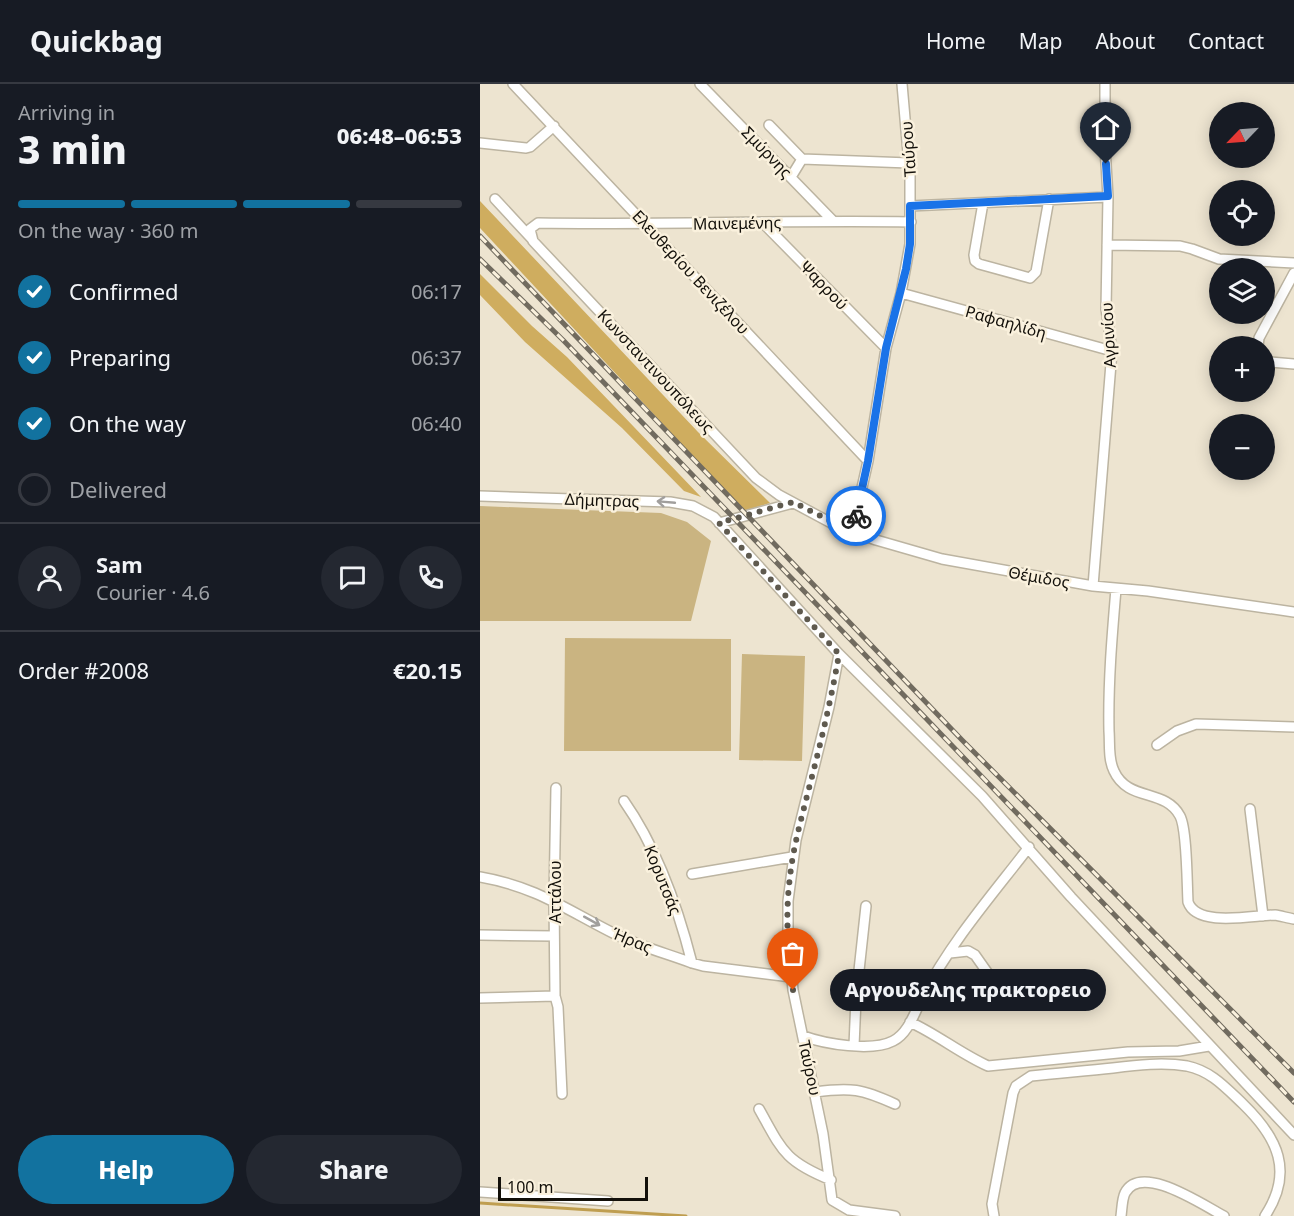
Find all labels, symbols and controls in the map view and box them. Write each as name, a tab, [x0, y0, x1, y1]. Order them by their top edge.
text: Quickbag	[30, 22, 163, 60]
text: Home	[926, 27, 986, 55]
text: Map	[1019, 27, 1062, 55]
text: About	[1095, 27, 1155, 55]
text: Contact	[1188, 27, 1264, 55]
text: Arriving in	[18, 99, 115, 126]
pin	[1080, 102, 1131, 164]
north arrow	[1209, 102, 1275, 168]
map controls	[1209, 102, 1275, 480]
icon: home	[1089, 111, 1122, 144]
text: 06:48–06:53	[337, 120, 462, 150]
street label: Ταύρου	[895, 120, 921, 178]
street label: Σμύρνης	[737, 121, 797, 183]
text: 3 min	[18, 122, 127, 175]
button: locate	[1209, 180, 1275, 246]
street label: Ελευθερίου Βενιζέλου	[628, 205, 754, 339]
street label: Μαινεμένης	[693, 211, 782, 235]
text: On the way · 360 m	[18, 217, 198, 244]
street label: Ψαρρού	[795, 256, 853, 314]
button: layers	[1209, 258, 1275, 324]
icon: check	[18, 275, 51, 308]
text: Confirmed	[69, 276, 179, 306]
text: 06:17	[411, 278, 462, 305]
street label: Ραφαηλίδη	[963, 300, 1049, 344]
street label: Αγρινίου	[1095, 302, 1121, 368]
street label: Κωνσταντινουπόλεως	[593, 304, 719, 438]
button: +	[1209, 336, 1275, 402]
icon: check	[18, 341, 51, 374]
text: Preparing	[69, 342, 171, 372]
text: 06:37	[411, 344, 462, 371]
icon: check	[18, 407, 51, 440]
text: On the way	[69, 408, 186, 438]
text: 06:40	[411, 410, 462, 437]
button: −	[1209, 414, 1275, 480]
text: Delivered	[69, 474, 167, 504]
courier	[826, 486, 886, 546]
street label: Δήμητρας	[564, 488, 640, 512]
one-way arrow	[656, 496, 676, 507]
icon: bike	[840, 500, 873, 533]
button: person	[18, 546, 81, 609]
button: chat	[321, 546, 384, 609]
button: phone	[399, 546, 462, 609]
text: Sam	[96, 549, 143, 579]
street label: Θέμιδος	[1007, 561, 1072, 593]
text: Courier · 4.6	[96, 579, 210, 606]
text: Order #2008	[18, 655, 149, 685]
text: €20.15	[393, 655, 462, 685]
street label: Κορυτσάς	[639, 842, 687, 918]
street label: Αττάλου	[544, 861, 566, 923]
one-way arrow	[583, 915, 600, 927]
street label: Ήρας	[609, 922, 656, 958]
pin	[767, 928, 818, 990]
icon: bag	[776, 937, 809, 970]
callout: Αργουδελης πρακτορειο	[829, 969, 1105, 1011]
text: Αργουδελης πρακτορειο	[845, 976, 1091, 1003]
street label: Ταύρου	[793, 1038, 827, 1098]
button: Help	[18, 1135, 234, 1204]
button: Share	[246, 1135, 462, 1204]
scale bar	[498, 1174, 648, 1202]
text: 100 m	[507, 1176, 554, 1198]

